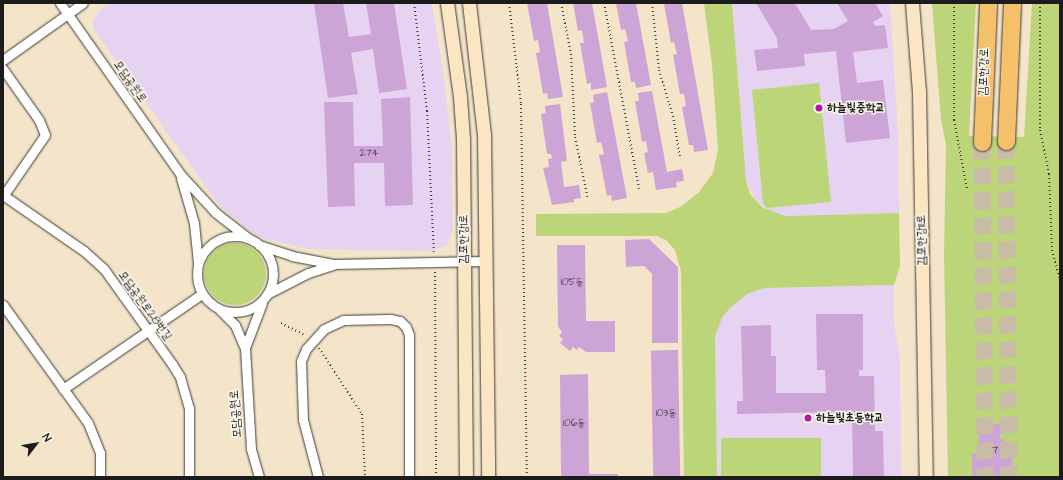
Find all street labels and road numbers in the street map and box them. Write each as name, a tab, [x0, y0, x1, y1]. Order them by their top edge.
street label: 김포한강로	[976, 48, 992, 96]
street label: 모담공원로	[110, 58, 150, 106]
street label: 김포한강1로	[457, 214, 471, 264]
street label: 김포한강11로	[914, 214, 930, 266]
street label: 모담공원로28번길	[115, 269, 175, 343]
street label: 모담공원로	[227, 389, 245, 439]

